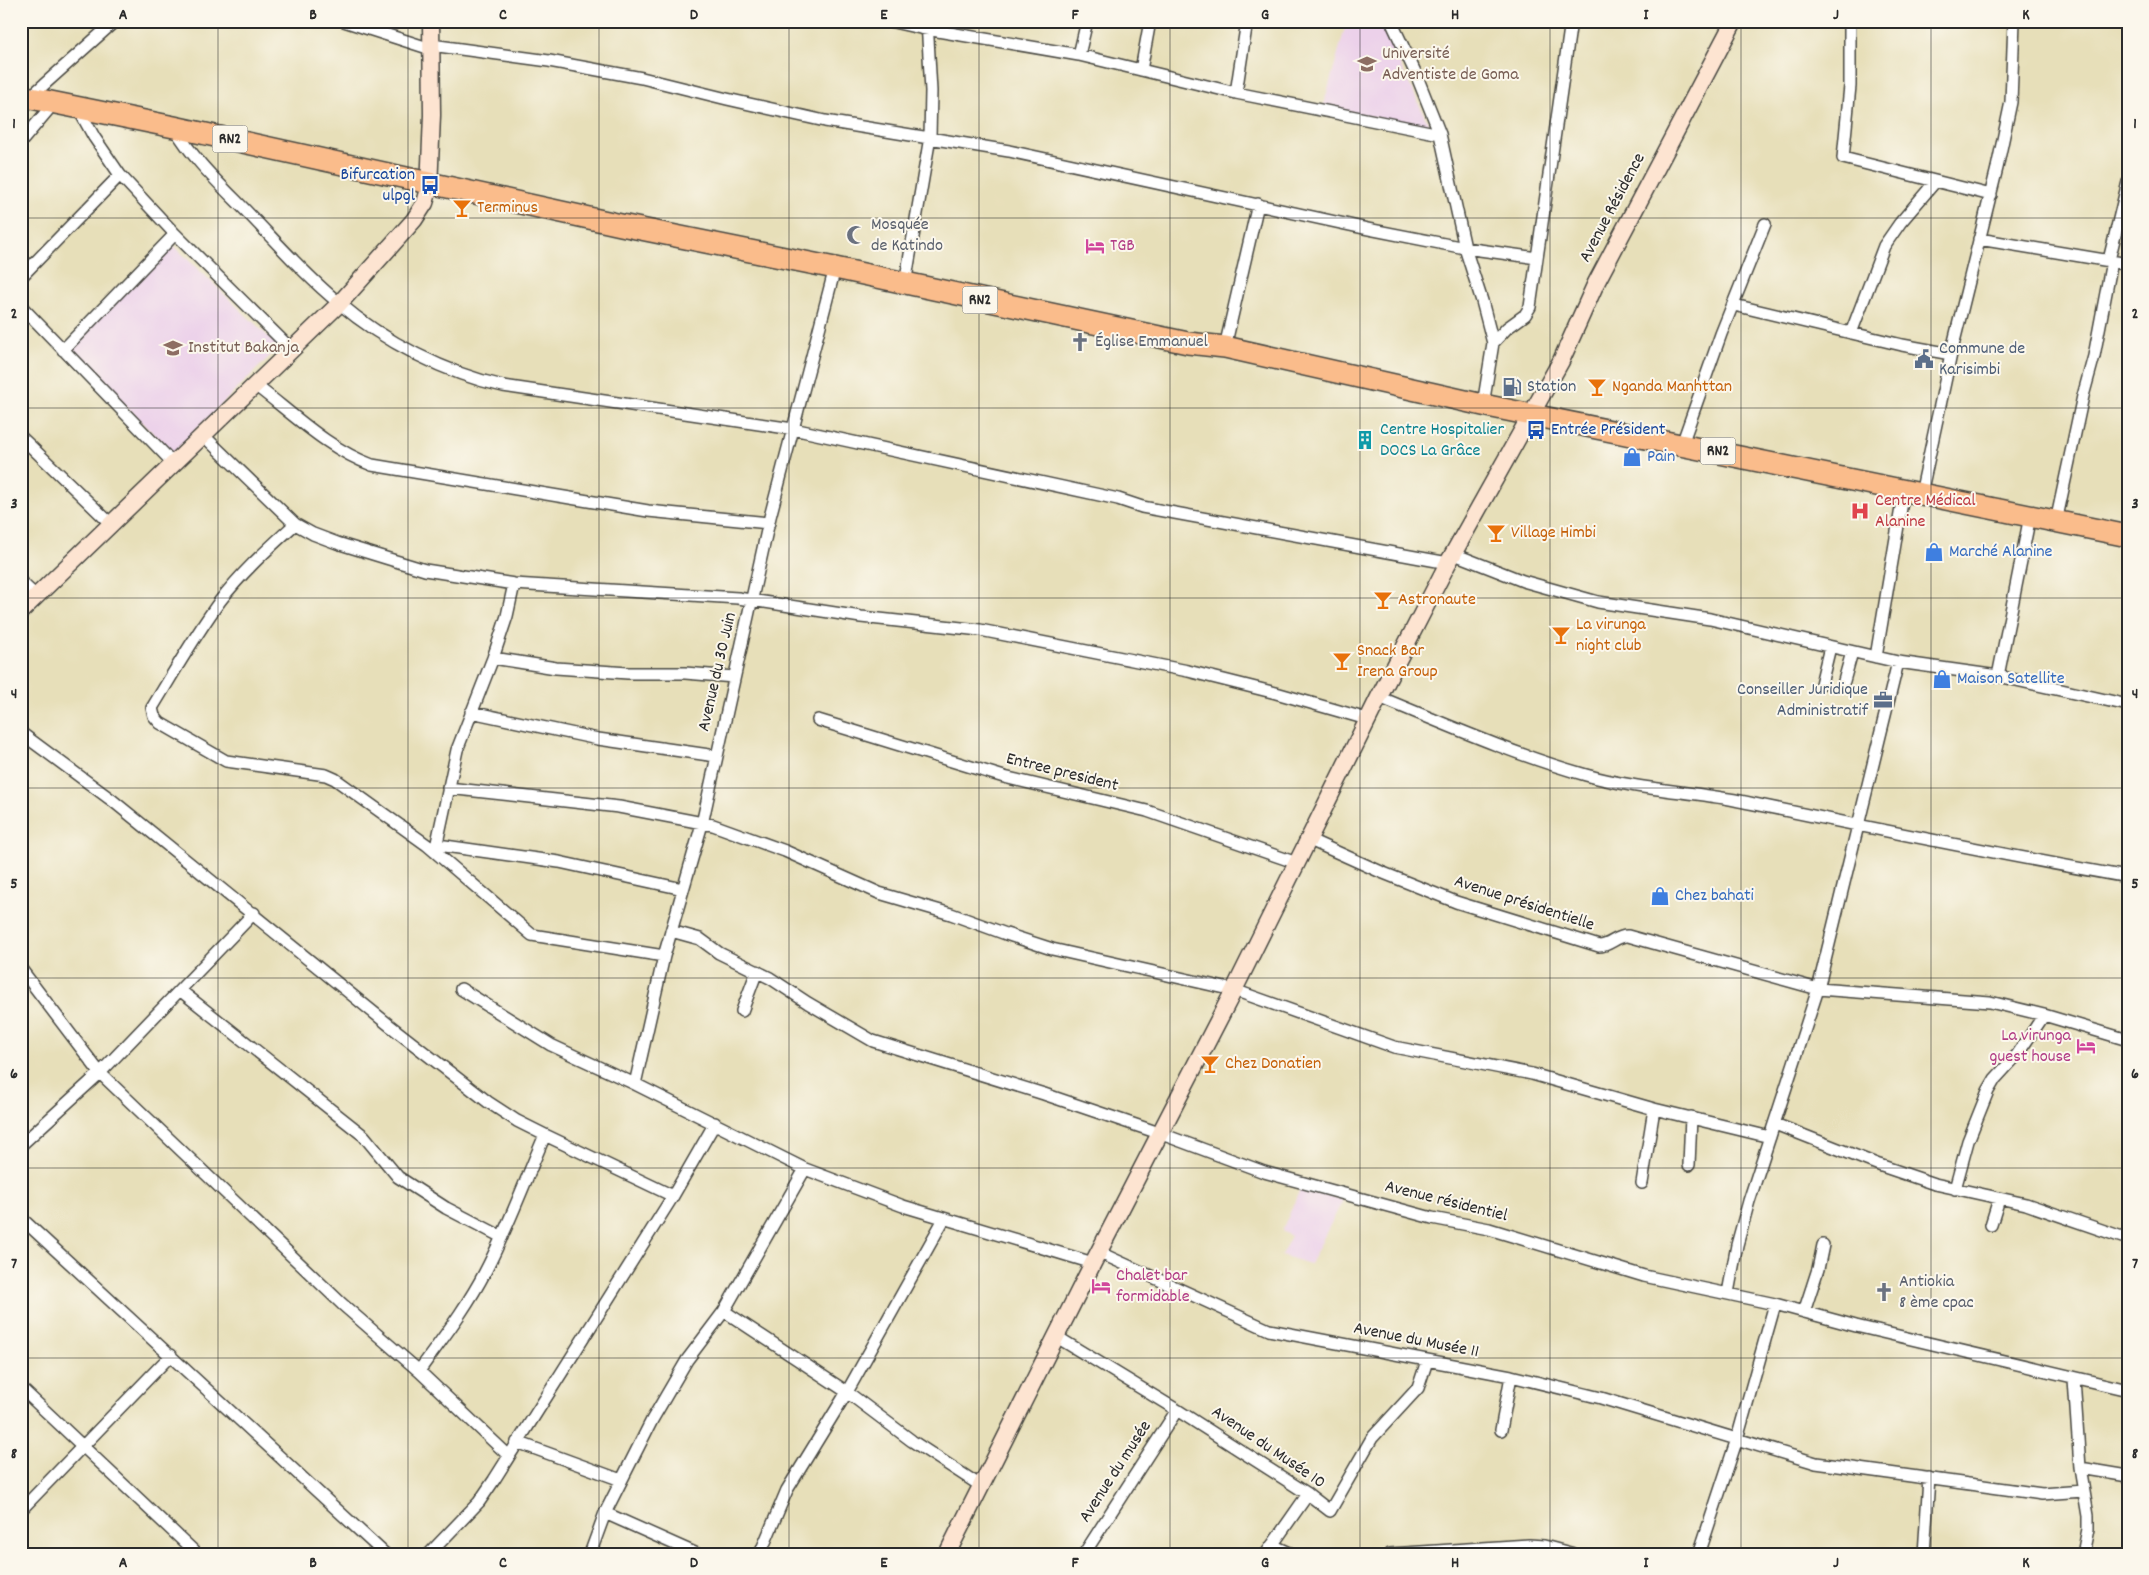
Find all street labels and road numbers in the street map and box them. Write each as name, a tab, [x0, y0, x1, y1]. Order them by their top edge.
road number: RN2	[212, 126, 248, 152]
street label: Avenue Résidence	[1574, 149, 1652, 267]
road number: RN2	[962, 286, 998, 314]
road number: RN2	[1700, 438, 1736, 464]
street label: Avenue du 30 Juin	[692, 610, 744, 734]
street label: Entree president	[1003, 747, 1121, 799]
street label: Avenue présidentielle	[1451, 870, 1597, 938]
street label: Avenue résidentiel	[1382, 1175, 1511, 1229]
street label: Avenue du Musée 11	[1351, 1317, 1481, 1365]
street label: Avenue du Musée 10	[1206, 1400, 1330, 1496]
street label: Avenue du musée	[1074, 1416, 1158, 1528]

